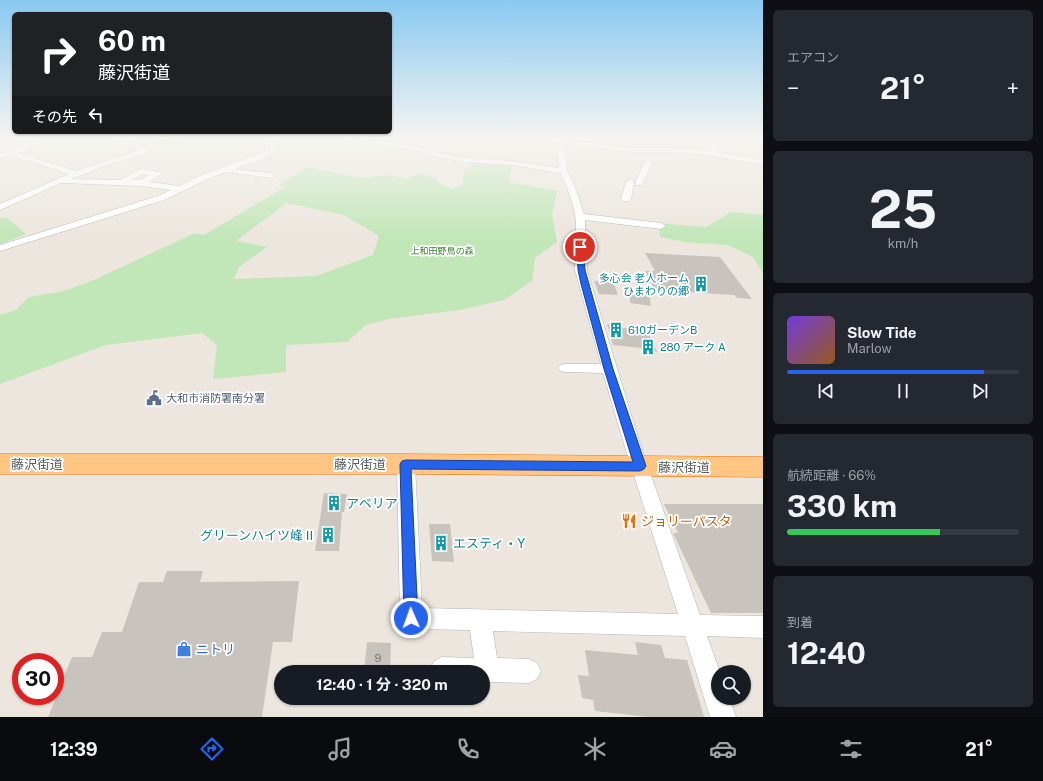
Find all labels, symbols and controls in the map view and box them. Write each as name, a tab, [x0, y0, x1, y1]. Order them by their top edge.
text: 60 m	[98, 24, 166, 57]
icon: right	[32, 28, 84, 80]
text: エアコン	[787, 50, 839, 65]
text: 藤沢街道	[98, 62, 170, 83]
text: 21°	[880, 70, 926, 106]
text: −	[787, 75, 799, 101]
text: +	[1007, 75, 1019, 101]
icon: left	[85, 104, 107, 126]
text: その先	[32, 108, 77, 125]
text: 25	[869, 179, 937, 240]
pin	[563, 230, 597, 264]
icon: arrive	[569, 236, 591, 258]
text: km/h	[888, 236, 918, 251]
park label: 上和田野鳥の森	[410, 245, 474, 256]
place label: 多心会 老人ホーム ひまわりの郷	[599, 272, 689, 297]
building icon: 多心会 老人ホーム ひまわりの郷	[692, 275, 710, 293]
building icon: 610ガーデンB	[607, 321, 625, 339]
place label: 610ガーデンB	[628, 324, 697, 336]
text: Slow Tide	[847, 324, 916, 341]
building icon: 280 アーク A	[639, 338, 657, 356]
place label: 280 アーク A	[660, 341, 726, 353]
text: Marlow	[847, 341, 892, 356]
icon: previous	[815, 380, 837, 402]
icon: pause	[892, 380, 914, 402]
icon: next	[969, 380, 991, 402]
public building icon: 大和市消防署南分署	[145, 389, 163, 407]
place label: 大和市消防署南分署	[166, 392, 265, 404]
street label: 藤沢街道	[11, 457, 63, 472]
street label: 藤沢街道	[334, 457, 386, 472]
street label: 藤沢街道	[658, 460, 710, 475]
text: 航続距離 · 66%	[787, 468, 876, 483]
text: 330 km	[787, 488, 897, 524]
building icon: アベリア	[325, 494, 343, 512]
place label: アベリア	[346, 496, 398, 511]
restaurant icon: ジョリーパスタ	[620, 512, 638, 530]
place label: ジョリーパスタ	[641, 514, 732, 529]
building icon: グリーンハイツ峰Ⅱ	[319, 526, 337, 544]
place label: グリーンハイツ峰Ⅱ	[200, 528, 316, 543]
building icon: エスティ・Y	[432, 534, 450, 552]
place label: エスティ・Y	[453, 536, 525, 551]
position arrow	[390, 597, 432, 639]
text: 到着	[787, 615, 813, 630]
text: 12:40	[787, 635, 866, 671]
shop icon: ニトリ	[175, 640, 193, 658]
place label: ニトリ	[196, 642, 235, 657]
house number: 9	[375, 652, 382, 664]
speed limit sign: 30	[12, 653, 64, 705]
map controls	[711, 665, 751, 705]
button: search	[711, 665, 751, 705]
text: 12:40 · 1 分 · 320 m	[316, 676, 448, 693]
icon: directions	[198, 735, 226, 763]
icon: music	[326, 735, 354, 763]
icon: phone	[454, 735, 482, 763]
icon: climate	[581, 735, 609, 763]
icon: car	[709, 735, 737, 763]
icon: filters	[837, 735, 865, 763]
text: 12:39	[50, 739, 98, 760]
text: 21°	[965, 739, 993, 760]

